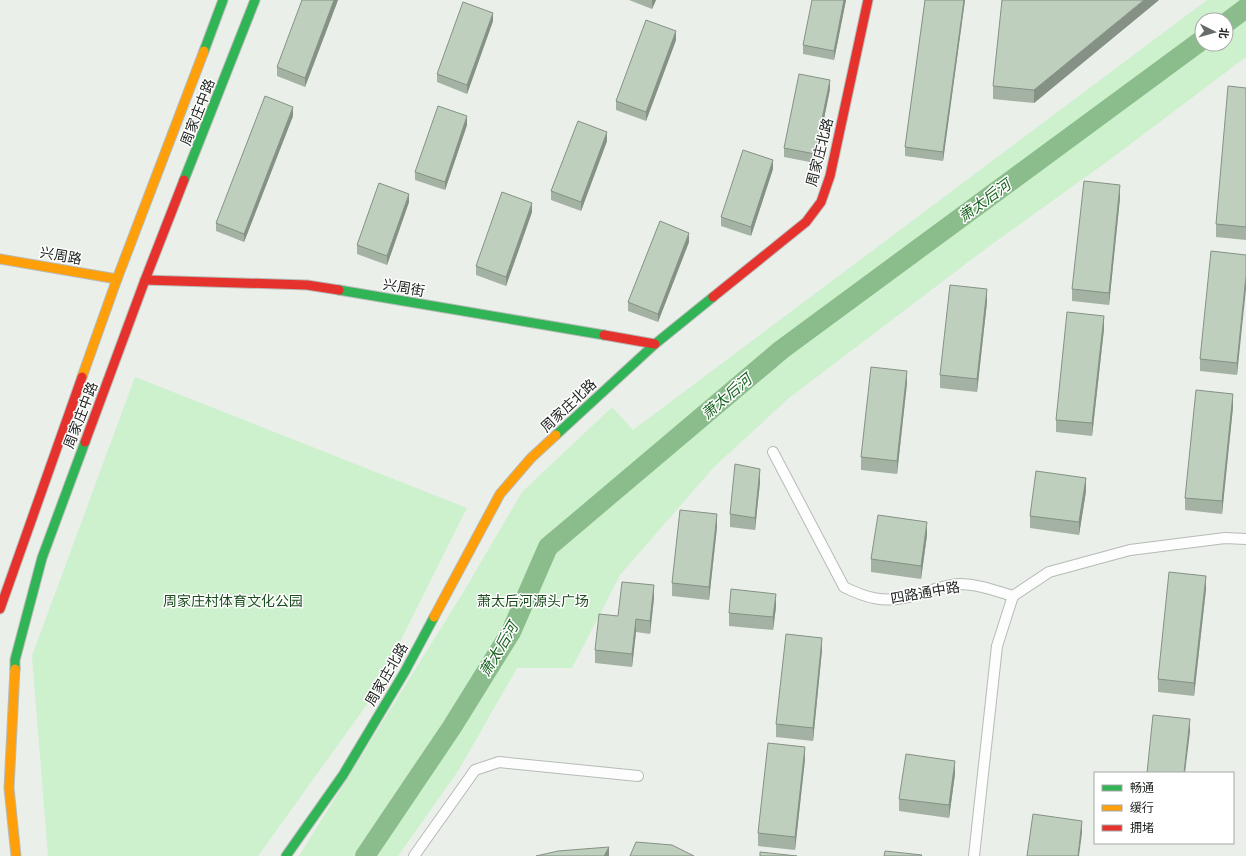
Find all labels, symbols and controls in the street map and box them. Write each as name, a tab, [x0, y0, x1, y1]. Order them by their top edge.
north arrow	[1194, 12, 1234, 52]
text: 北	[1217, 27, 1231, 39]
street label: 周家庄中路	[177, 76, 217, 148]
street label: 周家庄北路	[802, 116, 836, 188]
water label: 萧太后河	[954, 173, 1016, 225]
street label: 兴周路	[39, 243, 83, 267]
street label: 兴周街	[382, 275, 426, 299]
water label: 萧太后河	[697, 368, 757, 422]
street label: 周家庄北路	[537, 375, 599, 435]
street label: 周家庄中路	[60, 379, 100, 451]
street label: 四路通中路	[889, 578, 961, 606]
park label: 周家庄村体育文化公园	[163, 592, 303, 609]
park label: 萧太后河源头广场	[477, 592, 589, 609]
water label: 萧太后河	[475, 616, 523, 679]
street label: 周家庄北路	[361, 639, 411, 709]
legend	[1094, 772, 1234, 844]
text: 畅通	[1130, 780, 1154, 795]
text: 缓行	[1130, 800, 1154, 815]
text: 拥堵	[1130, 820, 1154, 835]

